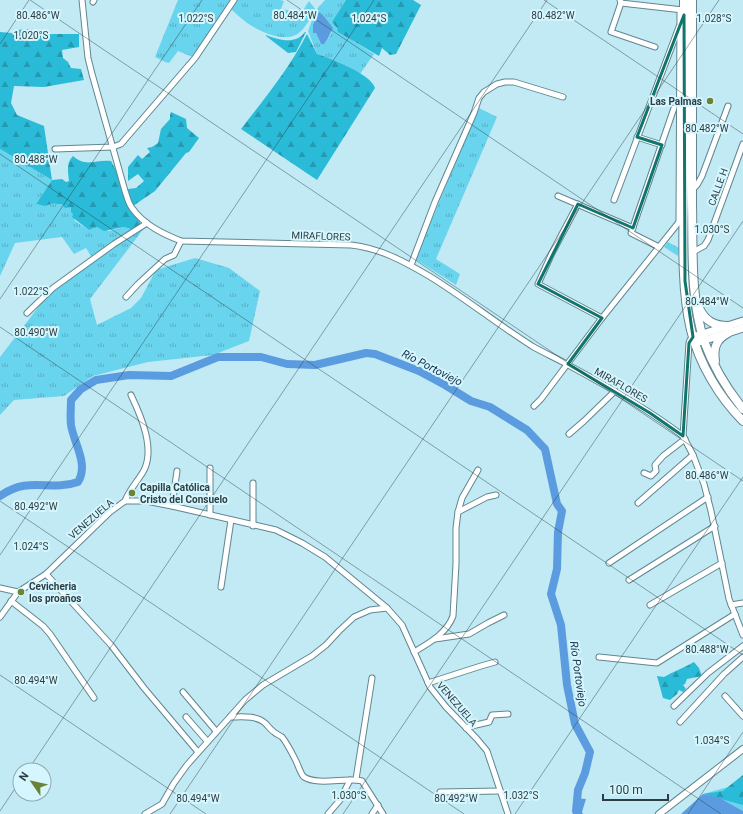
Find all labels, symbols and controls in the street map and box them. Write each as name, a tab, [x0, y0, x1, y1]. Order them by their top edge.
text: 80.486°W	[16, 10, 60, 21]
text: 80.484°W	[273, 10, 317, 21]
text: 80.482°W	[531, 10, 575, 21]
text: 1.022°S	[179, 13, 213, 24]
text: 1.024°S	[352, 13, 386, 24]
text: 1.028°S	[697, 13, 731, 24]
text: 1.020°S	[14, 30, 48, 41]
place label: Las Palmas	[650, 96, 702, 107]
marker: Las Palmas	[705, 96, 715, 106]
text: 80.482°W	[685, 123, 729, 134]
text: 80.488°W	[14, 154, 58, 165]
street label: CALLE H	[706, 167, 730, 207]
text: 1.030°S	[695, 224, 729, 235]
street label: MIRAFLORES	[291, 229, 351, 243]
text: 1.022°S	[14, 286, 48, 297]
text: 80.484°W	[685, 296, 729, 307]
text: 80.490°W	[14, 327, 58, 338]
water label: Río Portoviejo	[400, 347, 464, 389]
street label: MIRAFLORES	[593, 365, 650, 405]
text: 80.486°W	[685, 470, 729, 481]
place label: Capilla Católica Cristo del Consuelo	[140, 482, 228, 505]
marker: Capilla Católica Cristo del Consuelo	[127, 488, 137, 498]
street label: VENEZUELA	[67, 496, 116, 541]
text: 80.492°W	[14, 501, 58, 512]
text: 1.024°S	[14, 541, 48, 552]
place label: Cevicheria los proaños	[29, 581, 81, 604]
marker: Cevicheria los proaños	[16, 587, 26, 597]
water label: Río Portoviejo	[567, 640, 589, 708]
text: 80.488°W	[685, 644, 729, 655]
text: 80.494°W	[14, 675, 58, 686]
street label: VENEZUELA	[435, 680, 480, 729]
text: 1.034°S	[695, 735, 729, 746]
north arrow	[12, 762, 52, 802]
text: N	[17, 770, 32, 784]
scale bar	[603, 776, 668, 802]
text: 100 m	[609, 783, 643, 797]
text: 1.030°S	[332, 790, 366, 801]
text: 1.032°S	[504, 790, 538, 801]
text: 80.494°W	[176, 793, 220, 804]
text: 80.492°W	[434, 793, 478, 804]

